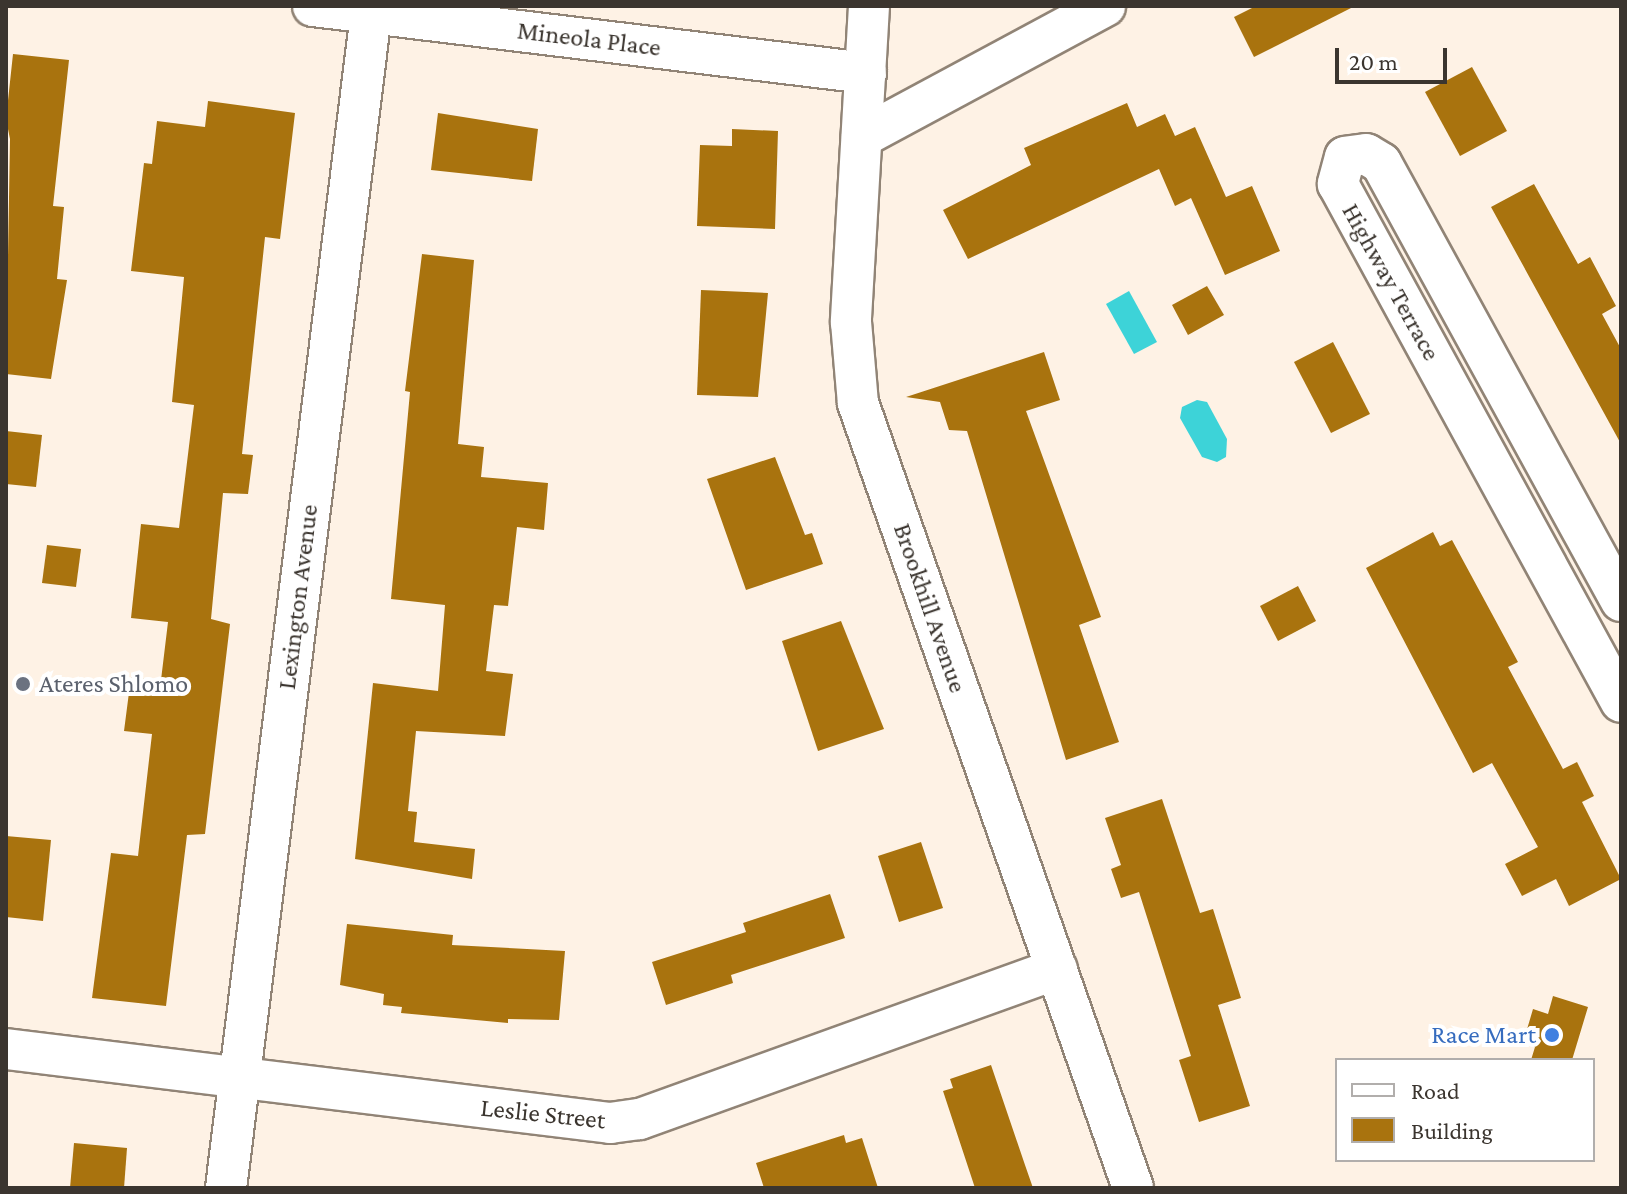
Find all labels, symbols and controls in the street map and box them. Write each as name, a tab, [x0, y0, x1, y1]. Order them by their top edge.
street label: Mineola Place	[515, 15, 663, 63]
scale bar	[1339, 32, 1451, 82]
text: 20 m	[1349, 48, 1398, 75]
street label: Highway Terrace	[1335, 198, 1447, 366]
street label: Lexington Avenue	[271, 503, 325, 691]
street label: Brookhill Avenue	[886, 519, 974, 697]
place label: Ateres Shlomo	[39, 668, 188, 700]
marker: Ateres Shlomo	[14, 675, 32, 693]
place label: Race Mart	[1431, 1019, 1536, 1051]
marker: Race Mart	[1543, 1026, 1561, 1044]
legend	[1335, 1058, 1595, 1162]
text: Road	[1411, 1077, 1460, 1104]
street label: Leslie Street	[479, 1092, 607, 1136]
text: Building	[1411, 1117, 1493, 1144]

